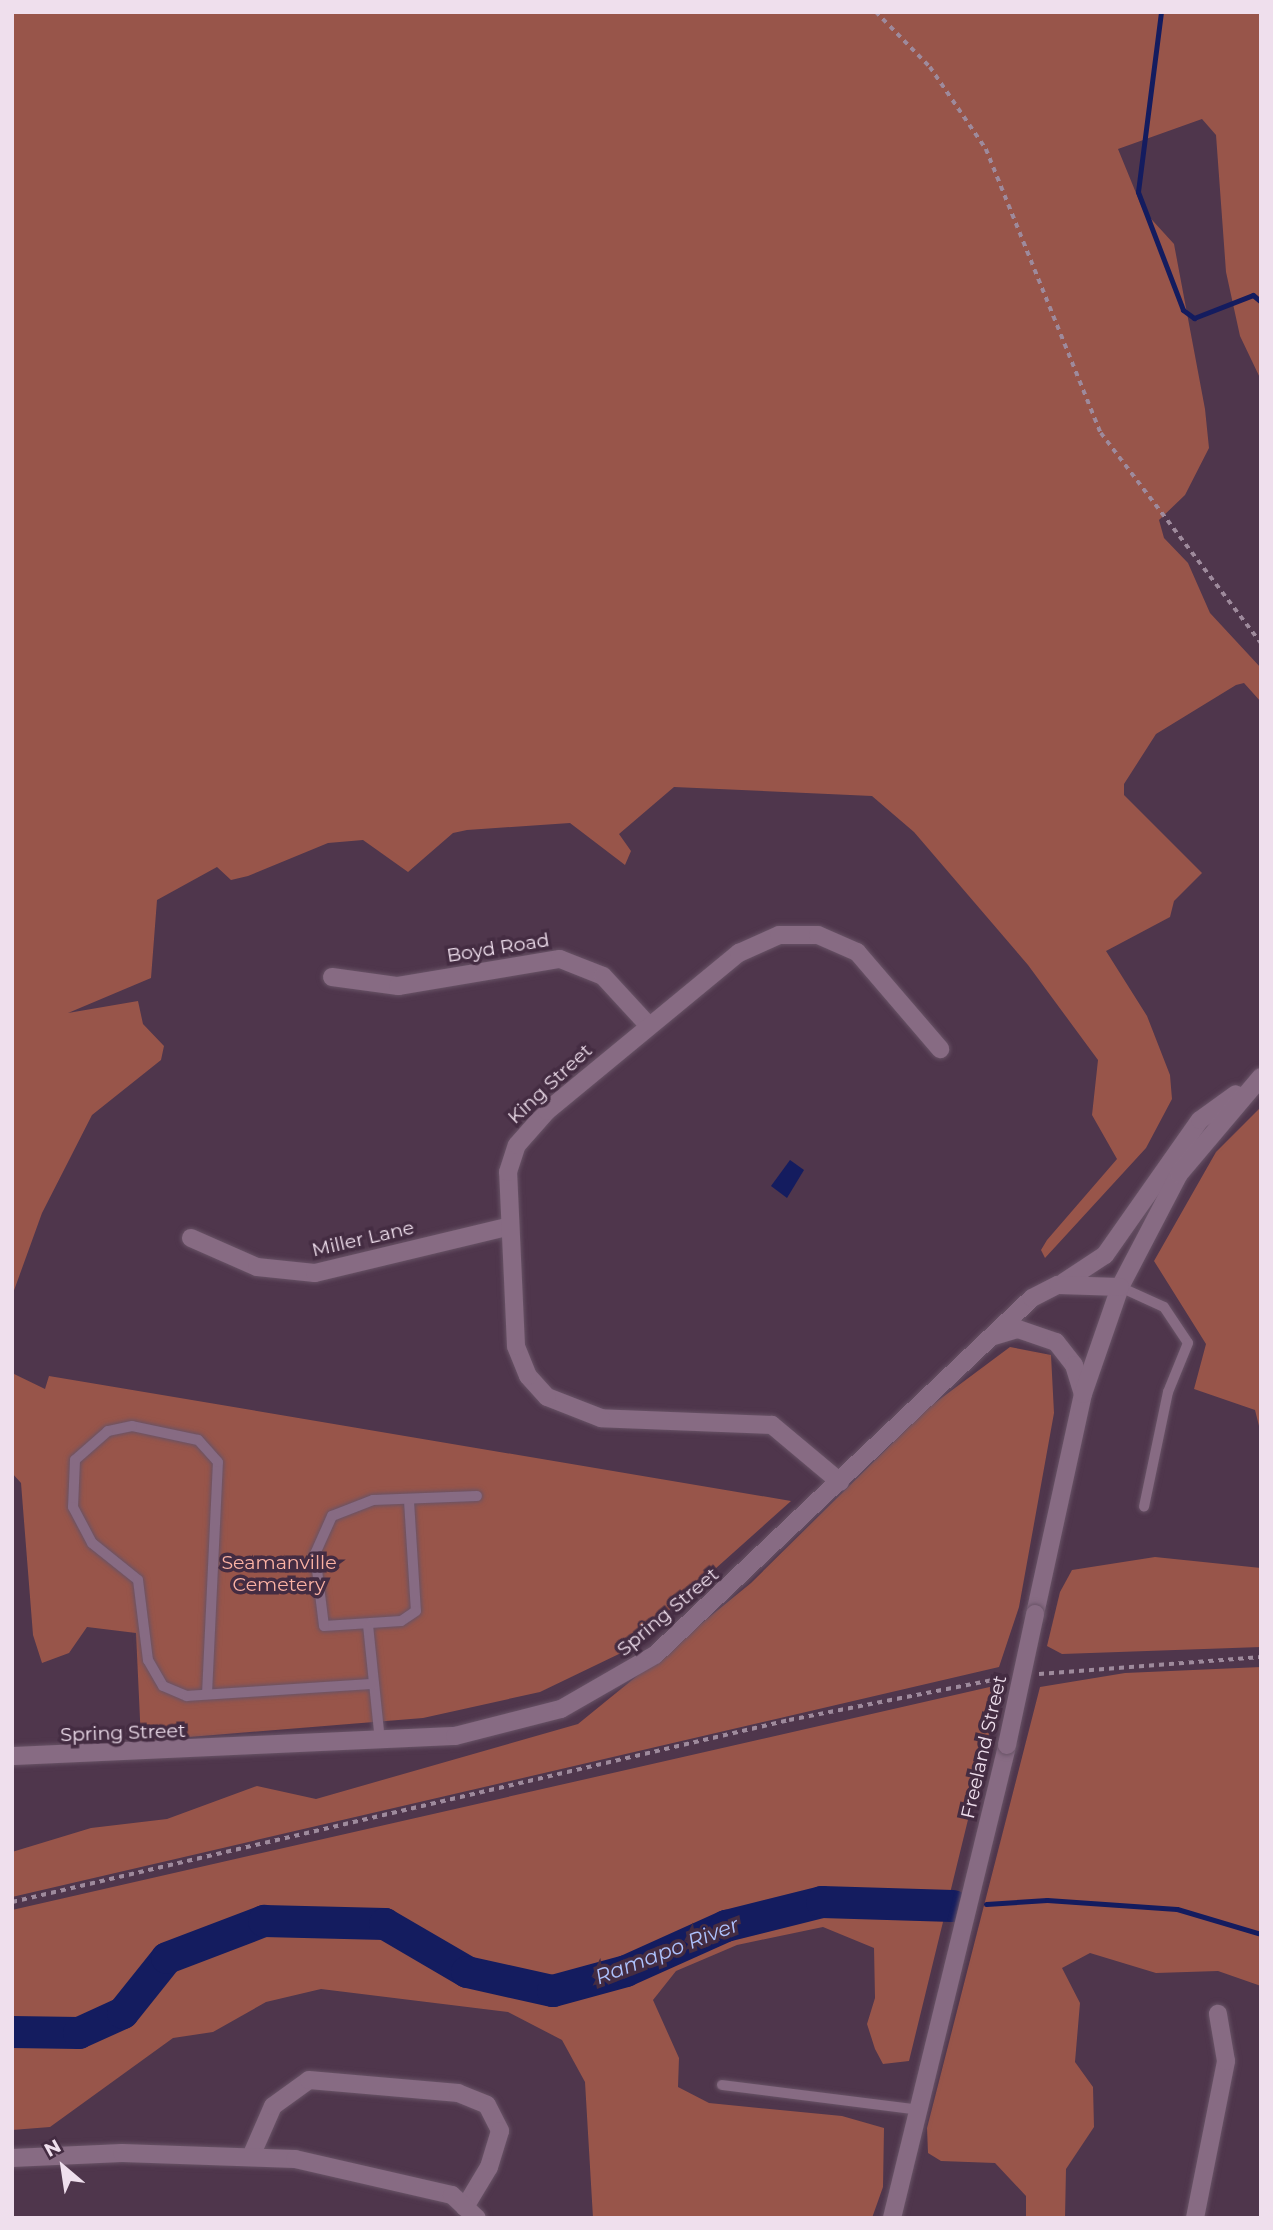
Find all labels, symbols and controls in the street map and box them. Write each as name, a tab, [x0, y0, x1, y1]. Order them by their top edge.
street label: Boyd Road	[445, 929, 551, 967]
street label: King Street	[503, 1039, 597, 1129]
street label: Miller Lane	[310, 1216, 416, 1262]
park label: Seamanville Cemetery	[221, 1552, 337, 1596]
street label: Spring Street	[613, 1563, 723, 1661]
street label: Freeland Street	[956, 1673, 1012, 1821]
street label: Spring Street	[60, 1719, 186, 1747]
water label: Ramapo River	[592, 1912, 742, 1990]
north arrow	[28, 2132, 98, 2202]
text: N	[40, 2134, 65, 2162]

